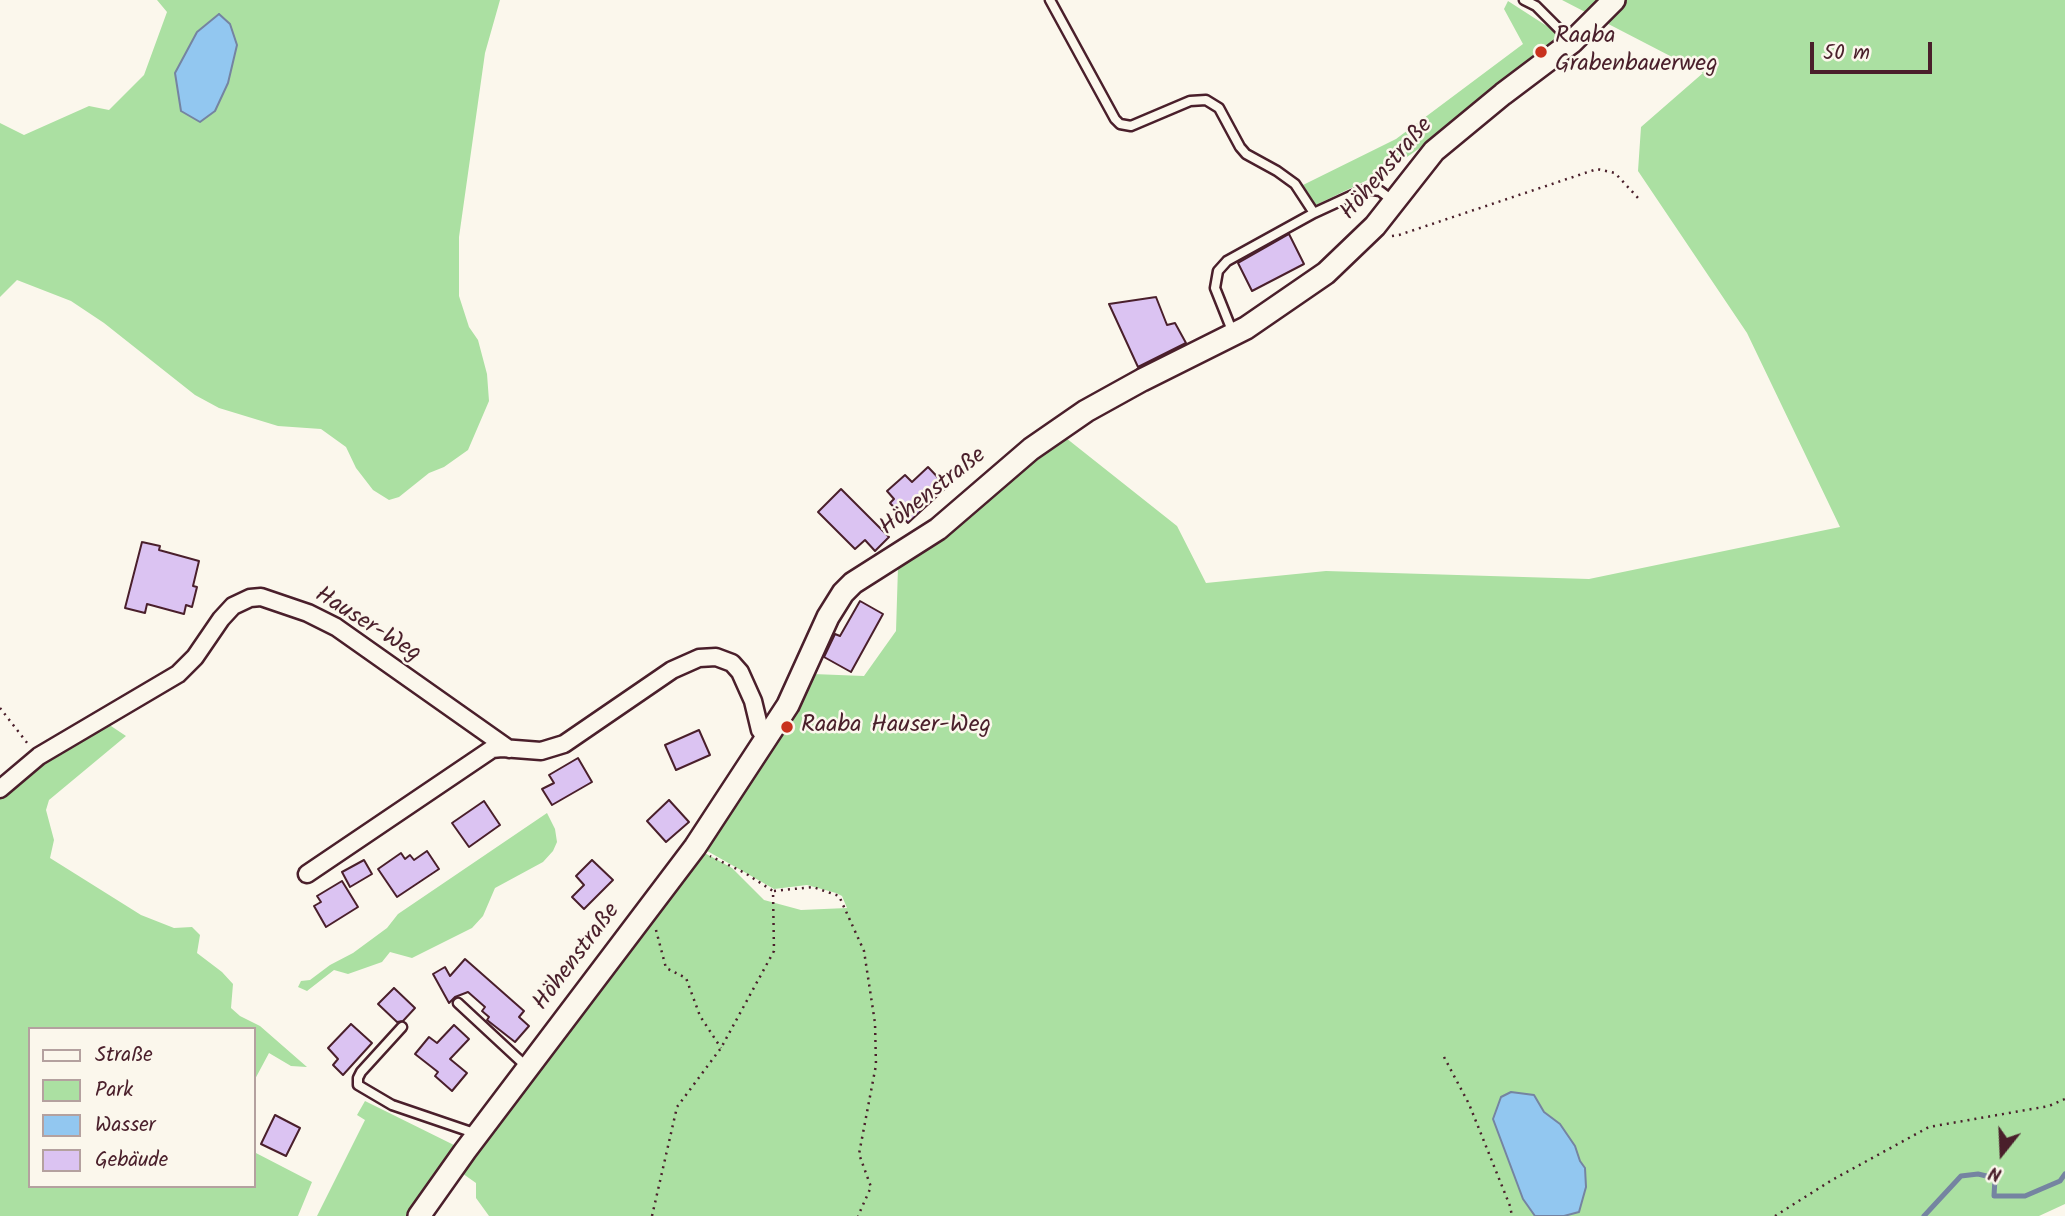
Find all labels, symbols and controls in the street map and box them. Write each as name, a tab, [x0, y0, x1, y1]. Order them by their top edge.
place label: Raaba Grabenbauerweg	[1555, 24, 1718, 80]
scale bar	[1813, 28, 1936, 72]
text: 50 m	[1823, 37, 1870, 70]
marker: Raaba Grabenbauerweg	[1533, 44, 1549, 60]
street label: Höhenstraße	[1335, 113, 1441, 227]
street label: Höhenstraße	[875, 443, 993, 543]
street label: Hauser-Weg	[309, 582, 425, 670]
place label: Raaba Hauser-Weg	[801, 713, 991, 741]
marker: Raaba Hauser-Weg	[779, 719, 795, 735]
street label: Höhenstraße	[528, 899, 628, 1017]
legend	[28, 1027, 256, 1188]
text: Straße	[95, 1039, 153, 1072]
text: Park	[95, 1074, 133, 1107]
text: Wasser	[95, 1109, 156, 1142]
north arrow	[1967, 1118, 2037, 1188]
text: Gebäude	[95, 1144, 168, 1177]
text: N	[1985, 1157, 2006, 1189]

